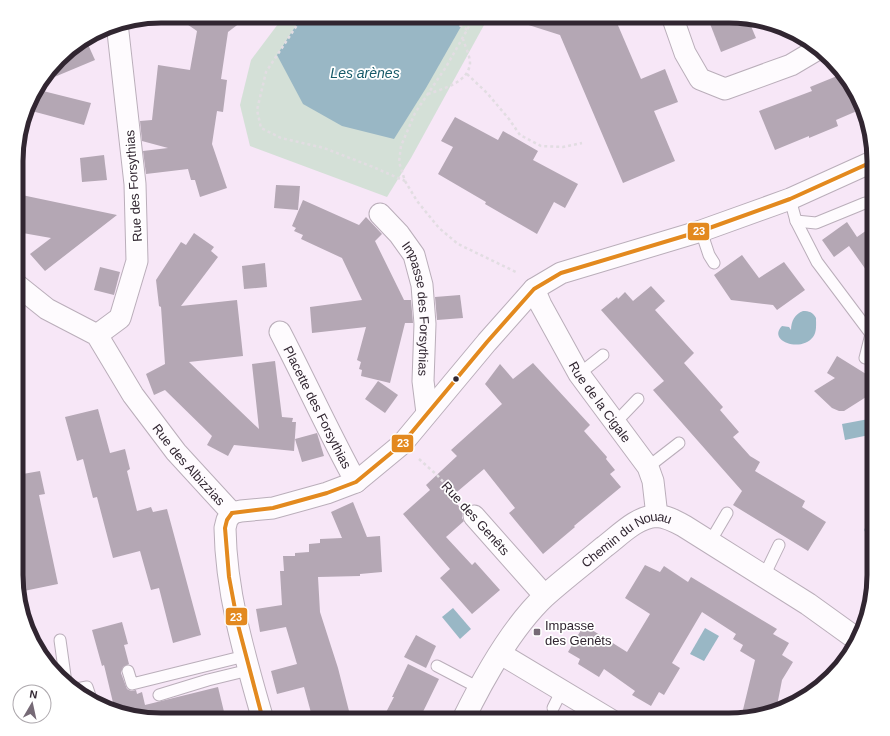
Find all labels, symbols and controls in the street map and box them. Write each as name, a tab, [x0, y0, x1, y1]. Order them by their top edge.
water label: Les arènes	[330, 65, 400, 81]
street label: Rue des Forsythias	[122, 129, 145, 242]
line badge: 23	[687, 222, 710, 241]
text: 23	[693, 225, 705, 237]
street label: Impasse des Forsythias	[399, 239, 432, 377]
street label: Placette des Forsythias	[280, 343, 355, 472]
street label: Rue de la Cigale	[566, 359, 634, 445]
unlabelled marker	[451, 374, 461, 384]
street label: Rue des Albizzias	[149, 421, 228, 509]
line badge: 23	[391, 434, 414, 453]
text: 23	[397, 437, 409, 449]
street label: Rue des Genêts	[439, 478, 513, 559]
street label: Chemin du Nouau	[578, 509, 674, 571]
line badge: 23	[225, 607, 248, 626]
text: 23	[230, 611, 242, 623]
place label: Impasse des Genêts	[545, 618, 612, 648]
marker: Impasse des Genêts	[532, 627, 542, 637]
north arrow	[12, 684, 52, 724]
text: N	[29, 688, 38, 701]

